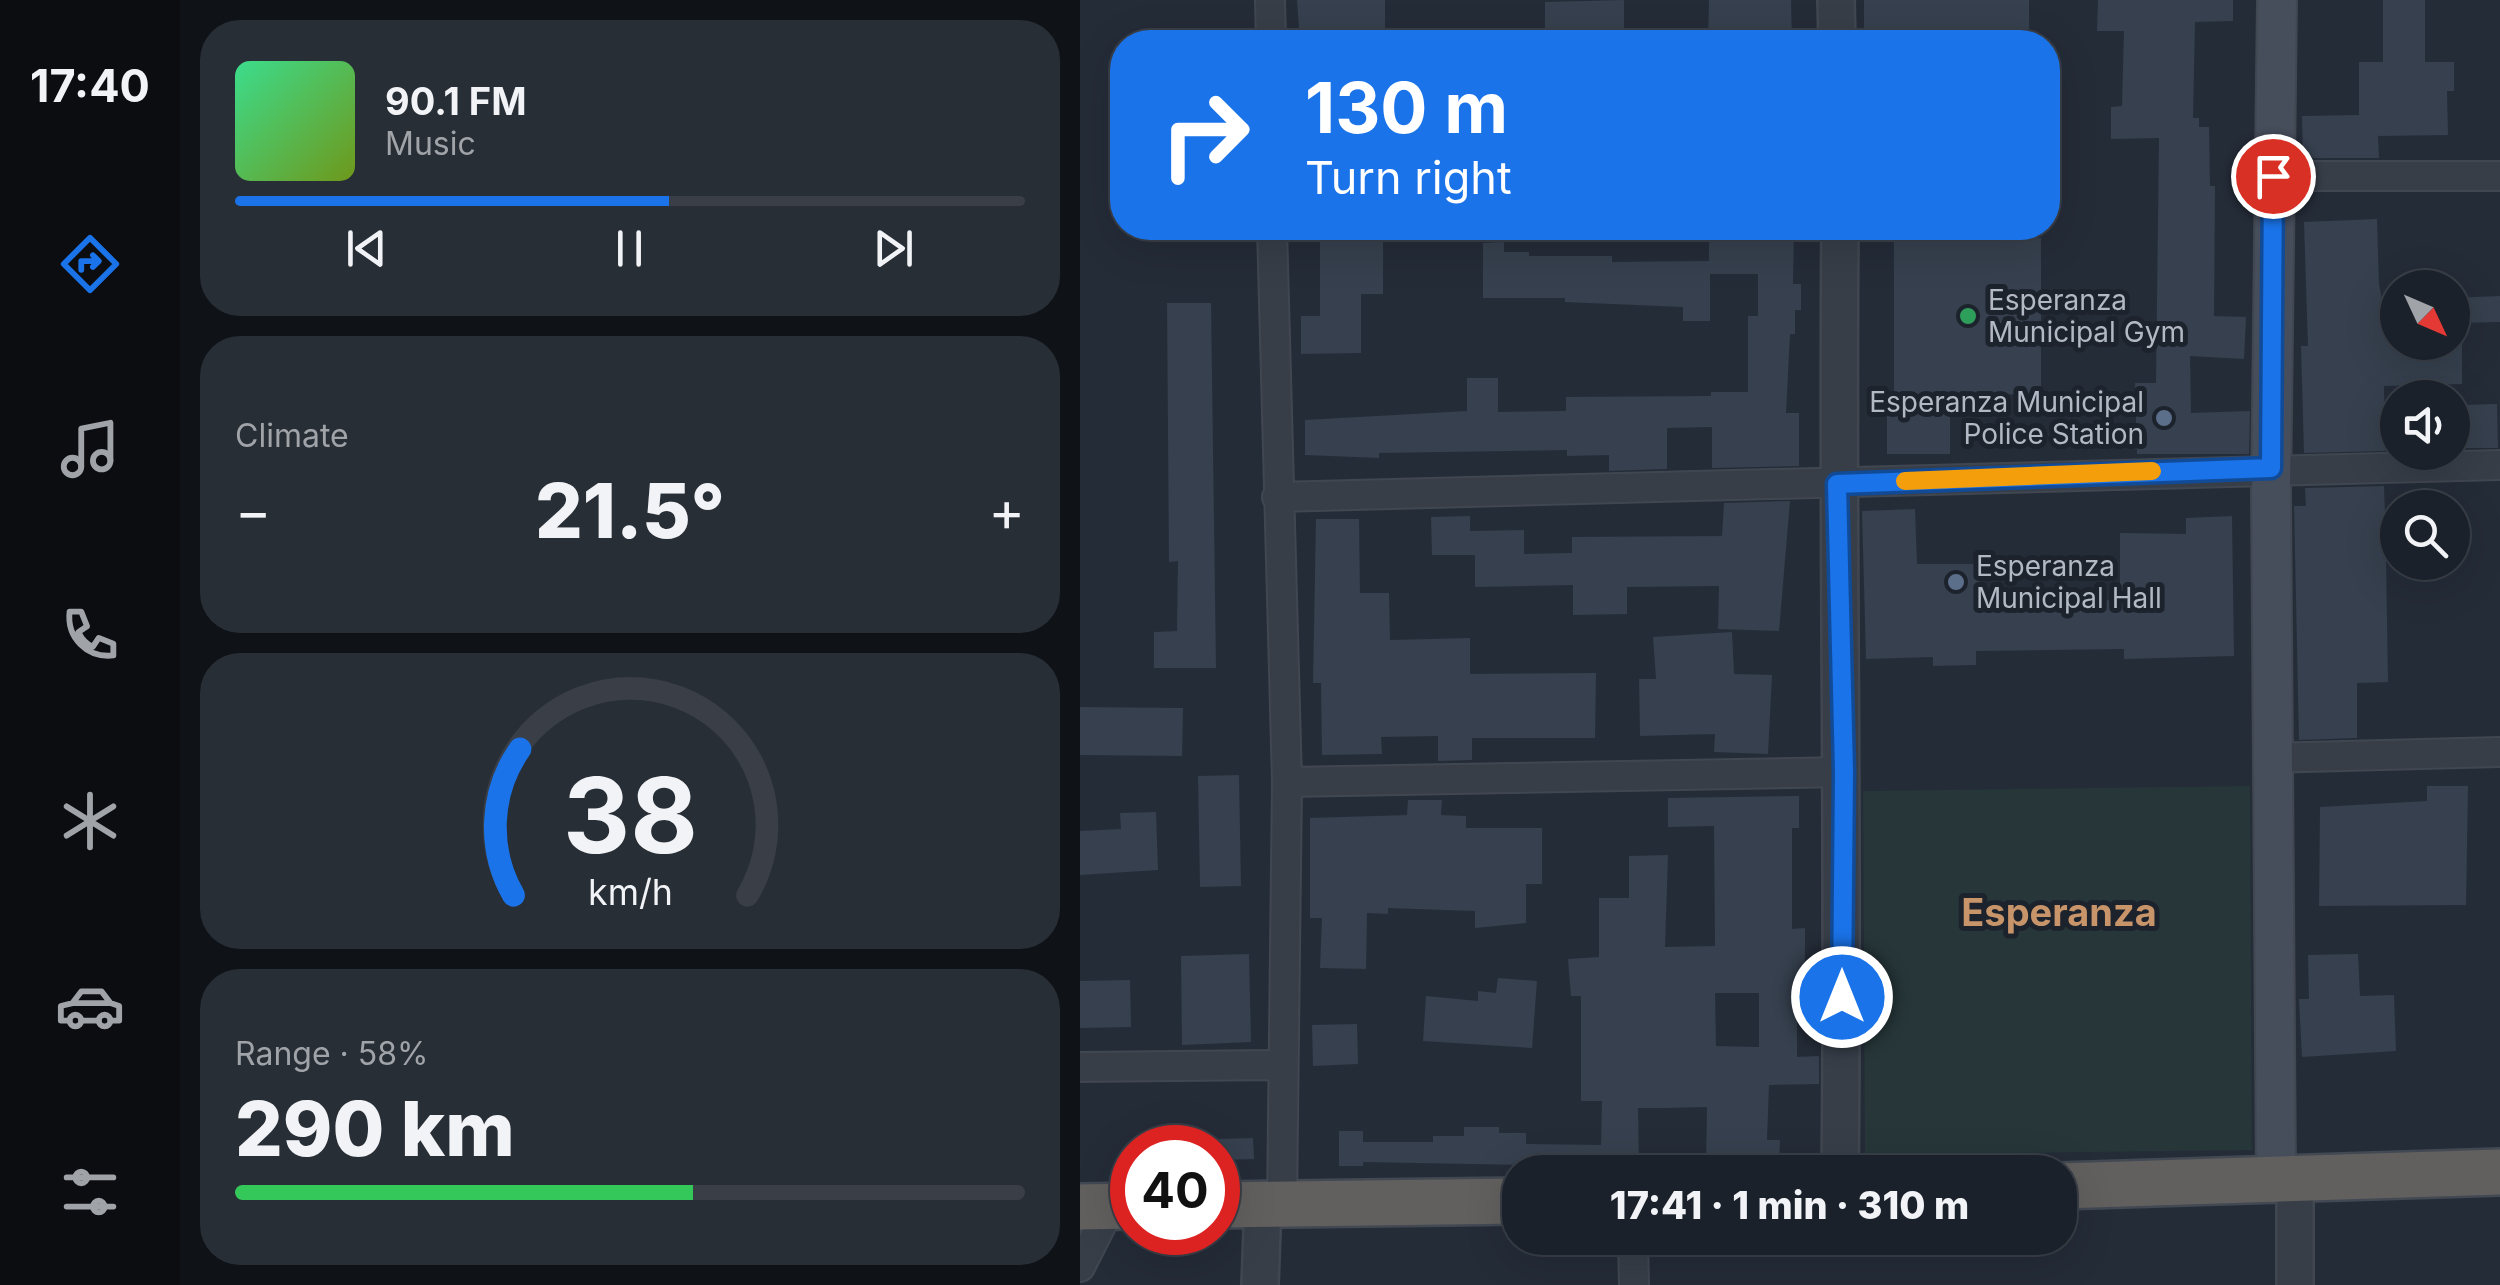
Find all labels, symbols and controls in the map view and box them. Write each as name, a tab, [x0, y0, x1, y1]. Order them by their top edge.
text: 17:40	[30, 58, 150, 113]
text: 130 m	[1305, 65, 1508, 150]
icon: right	[1140, 70, 1270, 200]
text: 90.1 FM	[385, 78, 527, 124]
text: Music	[385, 124, 476, 163]
pin	[2231, 134, 2316, 219]
icon: arrive	[2246, 149, 2301, 204]
text: Turn right	[1305, 150, 1512, 205]
icon: previous	[339, 221, 394, 276]
icon: pause	[602, 221, 657, 276]
icon: next	[866, 221, 921, 276]
icon: directions	[55, 229, 125, 299]
north arrow	[2380, 270, 2470, 360]
map controls	[2380, 270, 2470, 580]
place label: Esperanza Municipal Gym	[1988, 283, 2185, 349]
marker: Esperanza Municipal Gym	[1957, 305, 1979, 327]
button: sound	[2380, 380, 2470, 470]
place label: Esperanza Municipal Police Station	[1869, 385, 2144, 451]
marker: Esperanza Municipal Police Station	[2153, 407, 2175, 429]
icon: music	[55, 414, 125, 484]
text: Climate	[235, 416, 349, 455]
text: 21.5°	[535, 465, 725, 556]
text: −	[235, 478, 271, 544]
text: +	[989, 478, 1025, 544]
button: search	[2380, 490, 2470, 580]
place label: Esperanza Municipal Hall	[1976, 549, 2162, 615]
marker: Esperanza Municipal Hall	[1945, 571, 1967, 593]
icon: phone	[55, 600, 125, 670]
text: 38	[563, 752, 697, 878]
icon: climate	[55, 786, 125, 856]
text: km/h	[588, 870, 672, 914]
district label: Esperanza	[1961, 889, 2157, 935]
position arrow	[1790, 945, 1894, 1049]
icon: car	[55, 971, 125, 1041]
text: Range · 58%	[235, 1034, 428, 1073]
text: 290 km	[235, 1083, 515, 1174]
speed limit sign: 40	[1110, 1125, 1240, 1255]
icon: filters	[55, 1157, 125, 1227]
text: 17:41 · 1 min · 310 m	[1610, 1182, 1969, 1228]

